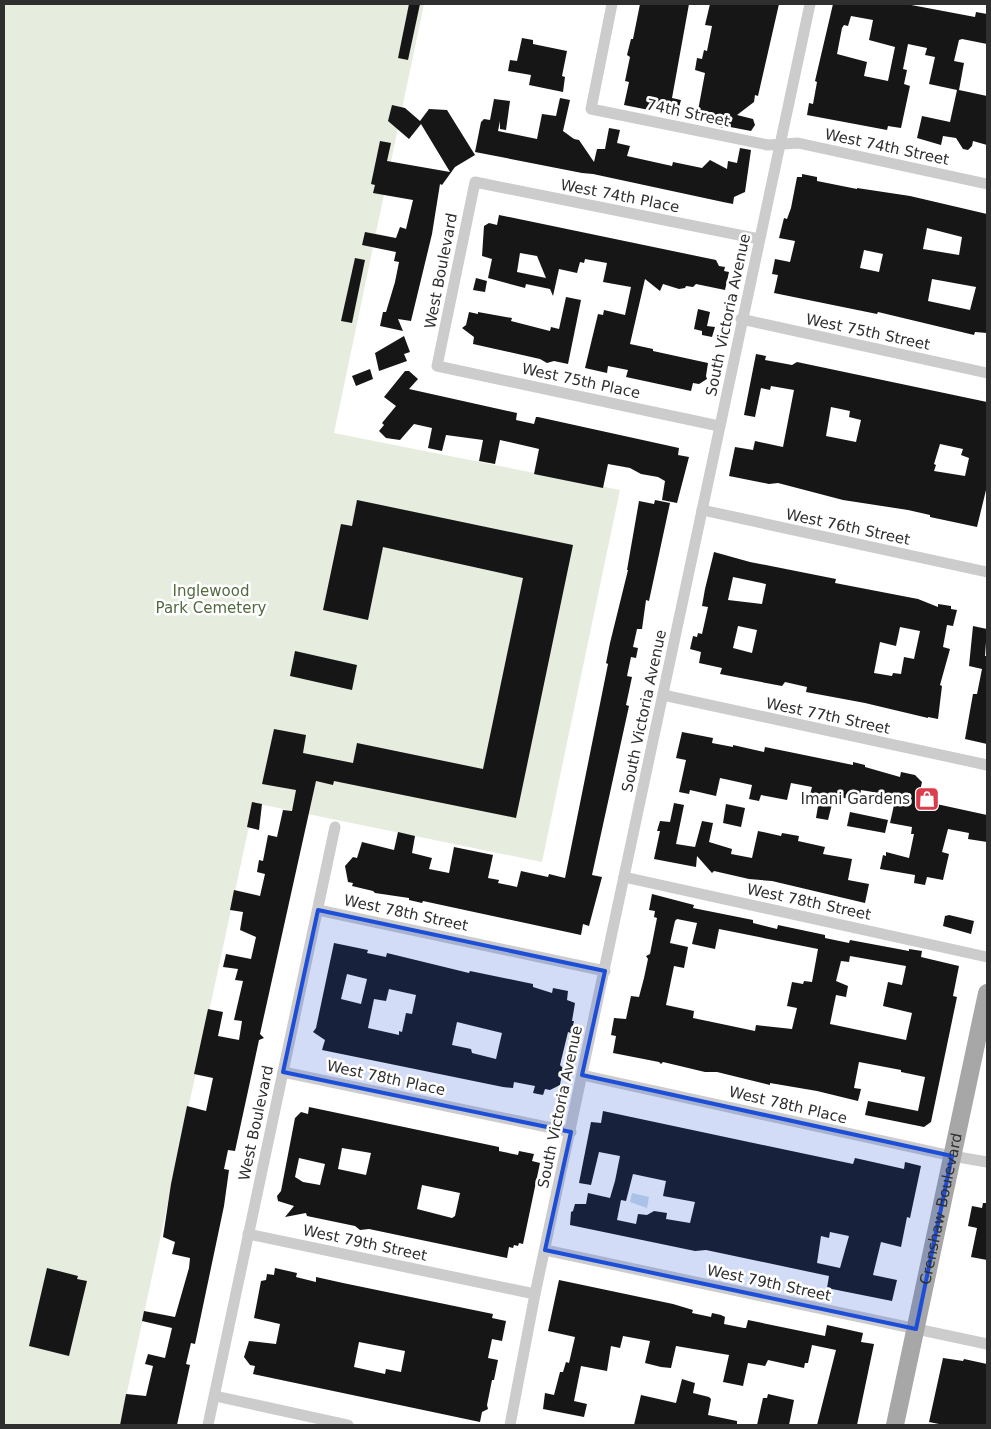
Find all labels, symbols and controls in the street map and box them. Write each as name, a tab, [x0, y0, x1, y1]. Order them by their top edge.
street label: 74th Street	[645, 95, 731, 131]
street label: West 74th Street	[823, 125, 951, 169]
street label: West 74th Place	[559, 176, 681, 216]
street label: West Boulevard	[421, 212, 461, 330]
street label: South Victoria Avenue	[702, 232, 754, 398]
street label: West 75th Street	[804, 310, 932, 354]
street label: West 75th Place	[520, 360, 642, 402]
street label: West 76th Street	[784, 505, 912, 549]
park label: Inglewood Park Cemetery	[156, 582, 267, 617]
street label: South Victoria Avenue	[618, 628, 670, 794]
street label: West 77th Street	[764, 694, 892, 738]
shop icon: Imani Gardens	[914, 786, 940, 812]
place label: Imani Gardens	[801, 790, 910, 808]
street label: West 78th Street	[745, 880, 873, 924]
street label: West 78th Street	[342, 891, 470, 935]
street label: South Victoria Avenue	[534, 1024, 586, 1190]
street label: West 78th Place	[325, 1057, 447, 1099]
street label: West Boulevard	[235, 1064, 277, 1182]
street label: West 78th Place	[727, 1083, 849, 1127]
street label: Crenshaw Boulevard	[916, 1131, 966, 1286]
street label: West 79th Street	[301, 1221, 429, 1265]
street label: West 79th Street	[705, 1261, 833, 1305]

